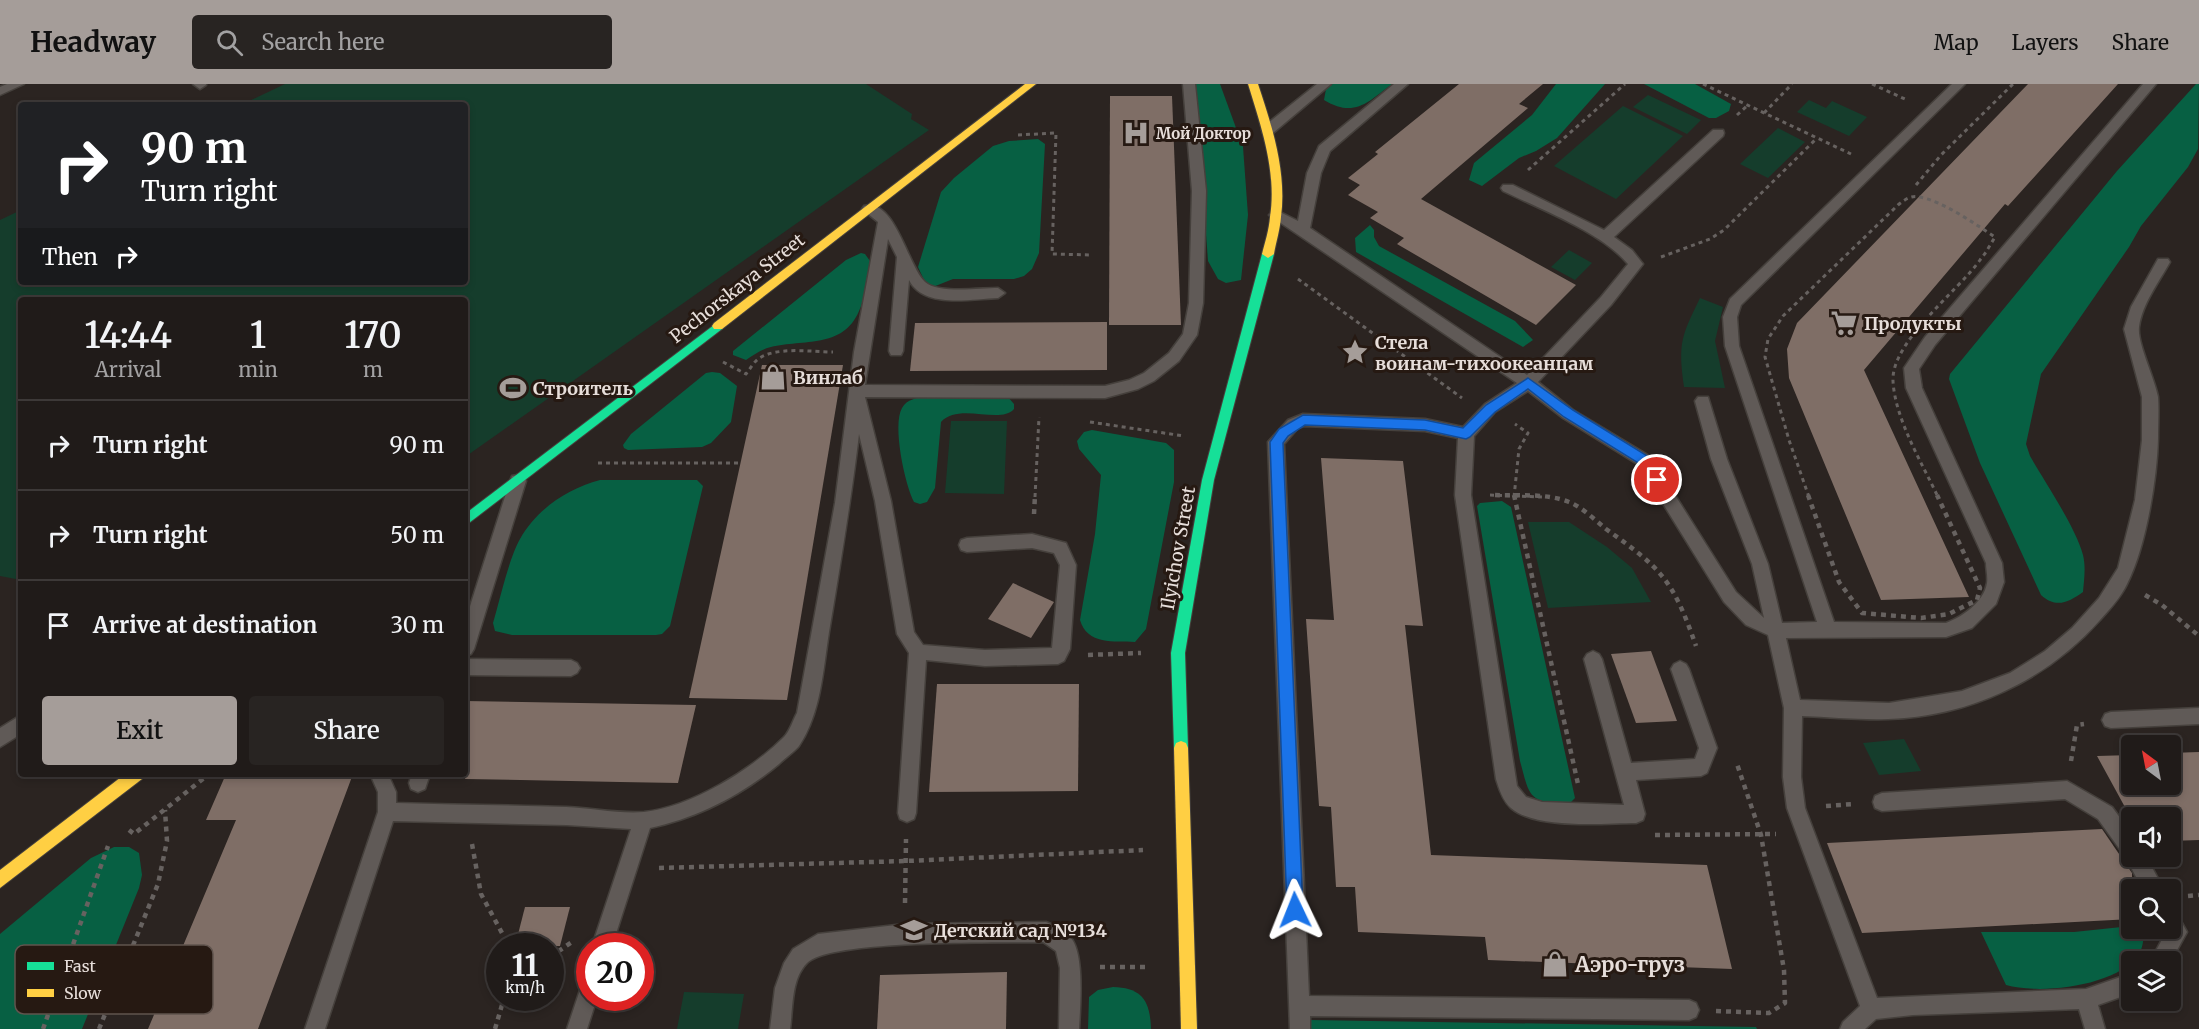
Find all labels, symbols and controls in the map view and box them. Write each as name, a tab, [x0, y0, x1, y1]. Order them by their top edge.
search box	[192, 15, 612, 69]
text: Headway	[30, 24, 156, 60]
icon: search	[213, 26, 246, 59]
text: Search here	[261, 28, 385, 56]
text: Map	[1934, 29, 1979, 56]
text: Layers	[2012, 29, 2079, 56]
text: Share	[2112, 29, 2169, 56]
hospital icon: Мой Доктор	[1121, 118, 1151, 148]
text: 90 m	[141, 122, 247, 174]
place label: Мой Доктор	[1156, 124, 1252, 143]
icon: right	[42, 126, 120, 204]
text: Turn right	[141, 174, 278, 208]
street label: Pechorskaya Street	[665, 228, 809, 348]
icon: right	[110, 240, 143, 273]
text: Then	[42, 243, 98, 271]
supermarket icon: Продукты	[1829, 308, 1859, 338]
place label: Продукты	[1864, 312, 1962, 335]
text: 14:44	[84, 313, 172, 358]
text: 1	[250, 313, 266, 358]
text: 170	[344, 313, 402, 358]
place label: Стела воинам-тихоокеанцам	[1375, 331, 1593, 375]
place icon: Стела воинам-тихоокеанцам	[1340, 337, 1370, 367]
text: Arrival	[95, 357, 161, 382]
text: min	[238, 357, 278, 382]
text: m	[363, 357, 383, 382]
shop icon: Винлаб	[758, 362, 788, 392]
place label: Винлаб	[793, 366, 863, 389]
sports icon: Строитель	[498, 373, 528, 403]
place label: Строитель	[533, 377, 634, 400]
icon: right	[42, 429, 75, 462]
text: Turn right	[93, 431, 207, 459]
text: 90 m	[389, 431, 444, 459]
pin	[1631, 454, 1682, 505]
icon: arrive	[1640, 463, 1673, 496]
street label: Ilyichov Street	[1156, 484, 1200, 612]
icon: right	[42, 519, 75, 552]
text: Turn right	[93, 521, 207, 549]
text: 50 m	[390, 521, 444, 549]
icon: arrive	[42, 609, 75, 642]
text: Arrive at destination	[93, 611, 317, 639]
text: 30 m	[390, 611, 444, 639]
button: Exit	[42, 696, 237, 765]
button: Share	[249, 696, 444, 765]
north arrow	[2121, 735, 2181, 795]
map controls	[2121, 735, 2181, 1011]
button: sound	[2121, 807, 2181, 867]
position arrow	[1263, 878, 1327, 942]
button: search	[2121, 879, 2181, 939]
school or university icon: Детский сад №134	[899, 915, 929, 945]
place label: Детский сад №134	[934, 919, 1107, 942]
speed limit sign: 20	[576, 933, 654, 1011]
legend	[15, 945, 213, 1014]
text: 11	[511, 946, 538, 984]
shop icon: Аэро-груз	[1540, 949, 1570, 979]
place label: Аэро-груз	[1574, 951, 1685, 978]
button: layers	[2121, 951, 2181, 1011]
text: Fast	[64, 956, 97, 976]
text: km/h	[505, 978, 545, 997]
text: Slow	[64, 983, 102, 1003]

